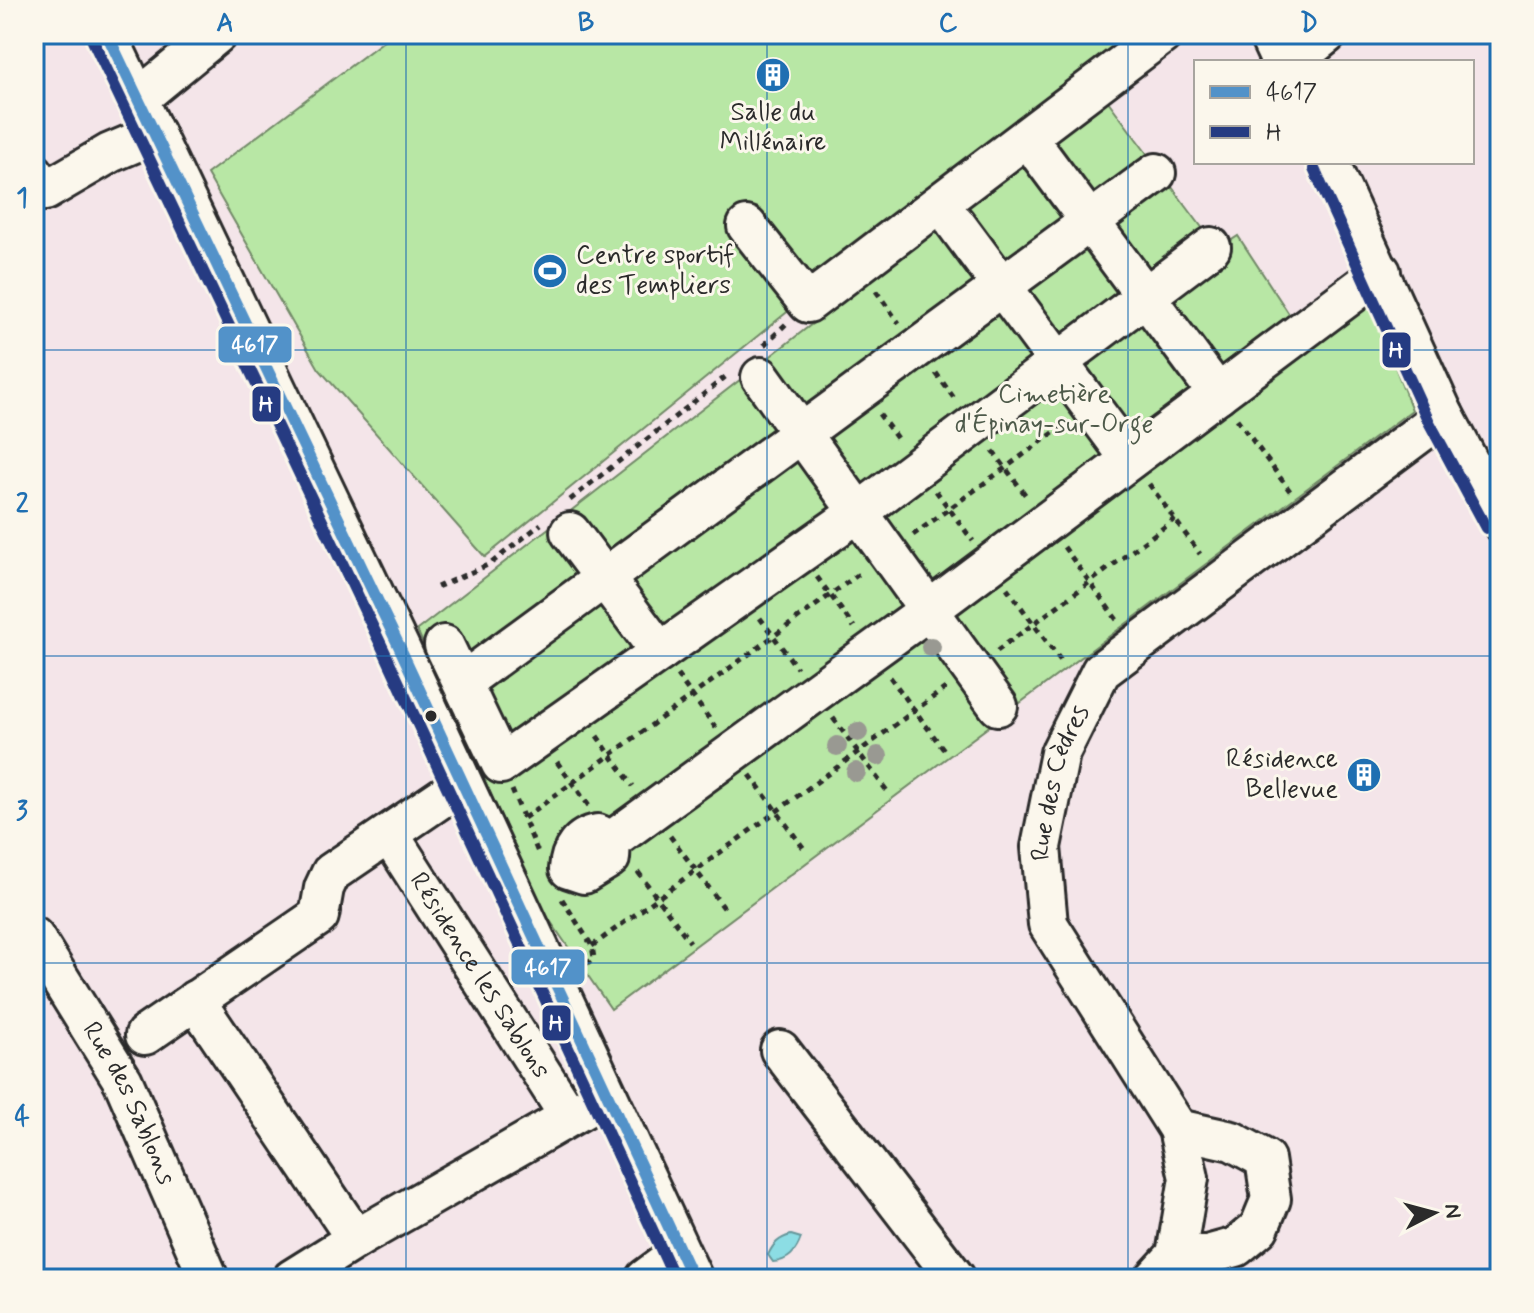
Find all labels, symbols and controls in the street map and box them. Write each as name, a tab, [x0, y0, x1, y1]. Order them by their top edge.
text: A	[216, 7, 234, 41]
text: B	[578, 7, 594, 41]
text: C	[939, 7, 958, 41]
text: D	[1300, 7, 1318, 41]
building icon: Salle du Millénaire	[754, 56, 792, 94]
legend	[1194, 60, 1474, 164]
text: 4617	[1266, 78, 1317, 109]
place label: Salle du Millénaire	[720, 96, 826, 160]
text: H	[1266, 118, 1282, 149]
text: 1	[16, 182, 28, 216]
place label: Centre sportif des Templiers	[576, 239, 735, 303]
sports icon: Centre sportif des Templiers	[531, 252, 569, 290]
line badge: 4617	[217, 325, 293, 364]
line badge: H	[1381, 331, 1412, 369]
text: 4617	[232, 332, 279, 360]
text: H	[1389, 338, 1403, 366]
park label: Cimetière d'Épinay-sur-Orge	[955, 378, 1153, 445]
line badge: H	[251, 385, 282, 423]
text: H	[259, 392, 273, 420]
text: 2	[16, 488, 29, 522]
street label: Rue des Cèdres	[1024, 699, 1098, 862]
unlabelled marker	[423, 708, 439, 724]
place label: Résidence Bellevue	[1226, 743, 1338, 807]
building icon: Résidence Bellevue	[1345, 756, 1383, 794]
text: 3	[16, 795, 28, 829]
street label: Résidence les Sablons	[401, 866, 558, 1085]
line badge: 4617	[510, 948, 586, 986]
text: 4617	[525, 955, 572, 983]
line badge: H	[541, 1004, 572, 1042]
text: H	[549, 1011, 563, 1039]
street label: Rue des Sablons	[74, 1016, 183, 1190]
text: 4	[14, 1101, 30, 1135]
north arrow	[1394, 1173, 1474, 1253]
text: N	[1437, 1202, 1467, 1220]

